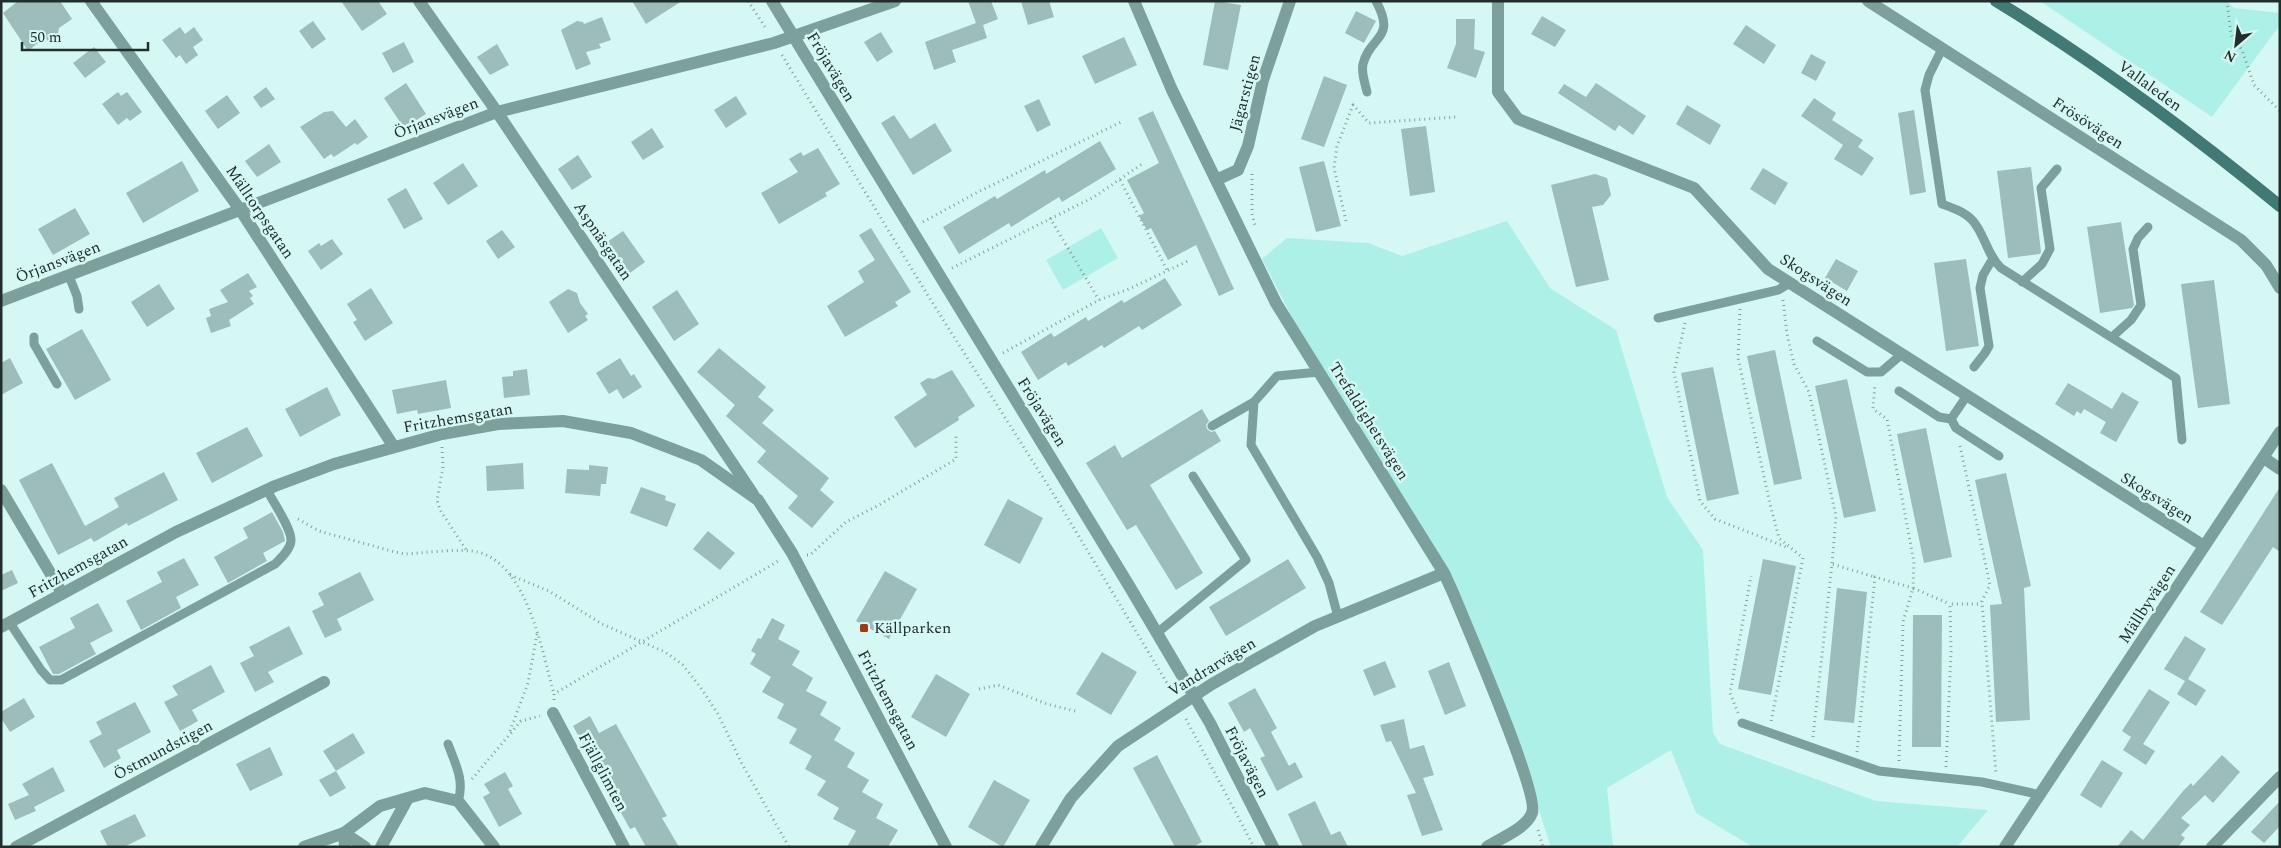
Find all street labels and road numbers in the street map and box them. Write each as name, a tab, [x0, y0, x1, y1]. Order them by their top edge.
street label: Fröjavägen	[801, 27, 861, 107]
street label: Jägarstigen	[1223, 52, 1267, 134]
street label: Vallaleden	[2113, 54, 2187, 118]
street label: Örjansvägen	[390, 91, 482, 145]
street label: Frösövägen	[2048, 91, 2128, 155]
street label: Mälltorpsgatan	[220, 160, 300, 264]
street label: Aspnäsgatan	[568, 197, 638, 285]
street label: Örjansvägen	[12, 235, 104, 289]
street label: Skogsvägen	[1775, 248, 1857, 312]
street label: Trefaldighetsvägen	[1323, 357, 1415, 485]
street label: Fröjavägen	[1011, 372, 1073, 452]
street label: Fritzhemsgatan	[401, 397, 515, 439]
street label: Skogsvägen	[2116, 466, 2198, 530]
street label: Fritzhemsgatan	[24, 530, 132, 604]
street label: Mällbyvägen	[2112, 560, 2182, 648]
street label: Vandrarvägen	[1163, 631, 1261, 703]
street label: Fritzhemsgatan	[851, 645, 925, 755]
street label: Östmundstigen	[109, 714, 217, 786]
street label: Fröjavägen	[1219, 722, 1275, 802]
street label: Fjällglimten	[572, 728, 634, 816]

